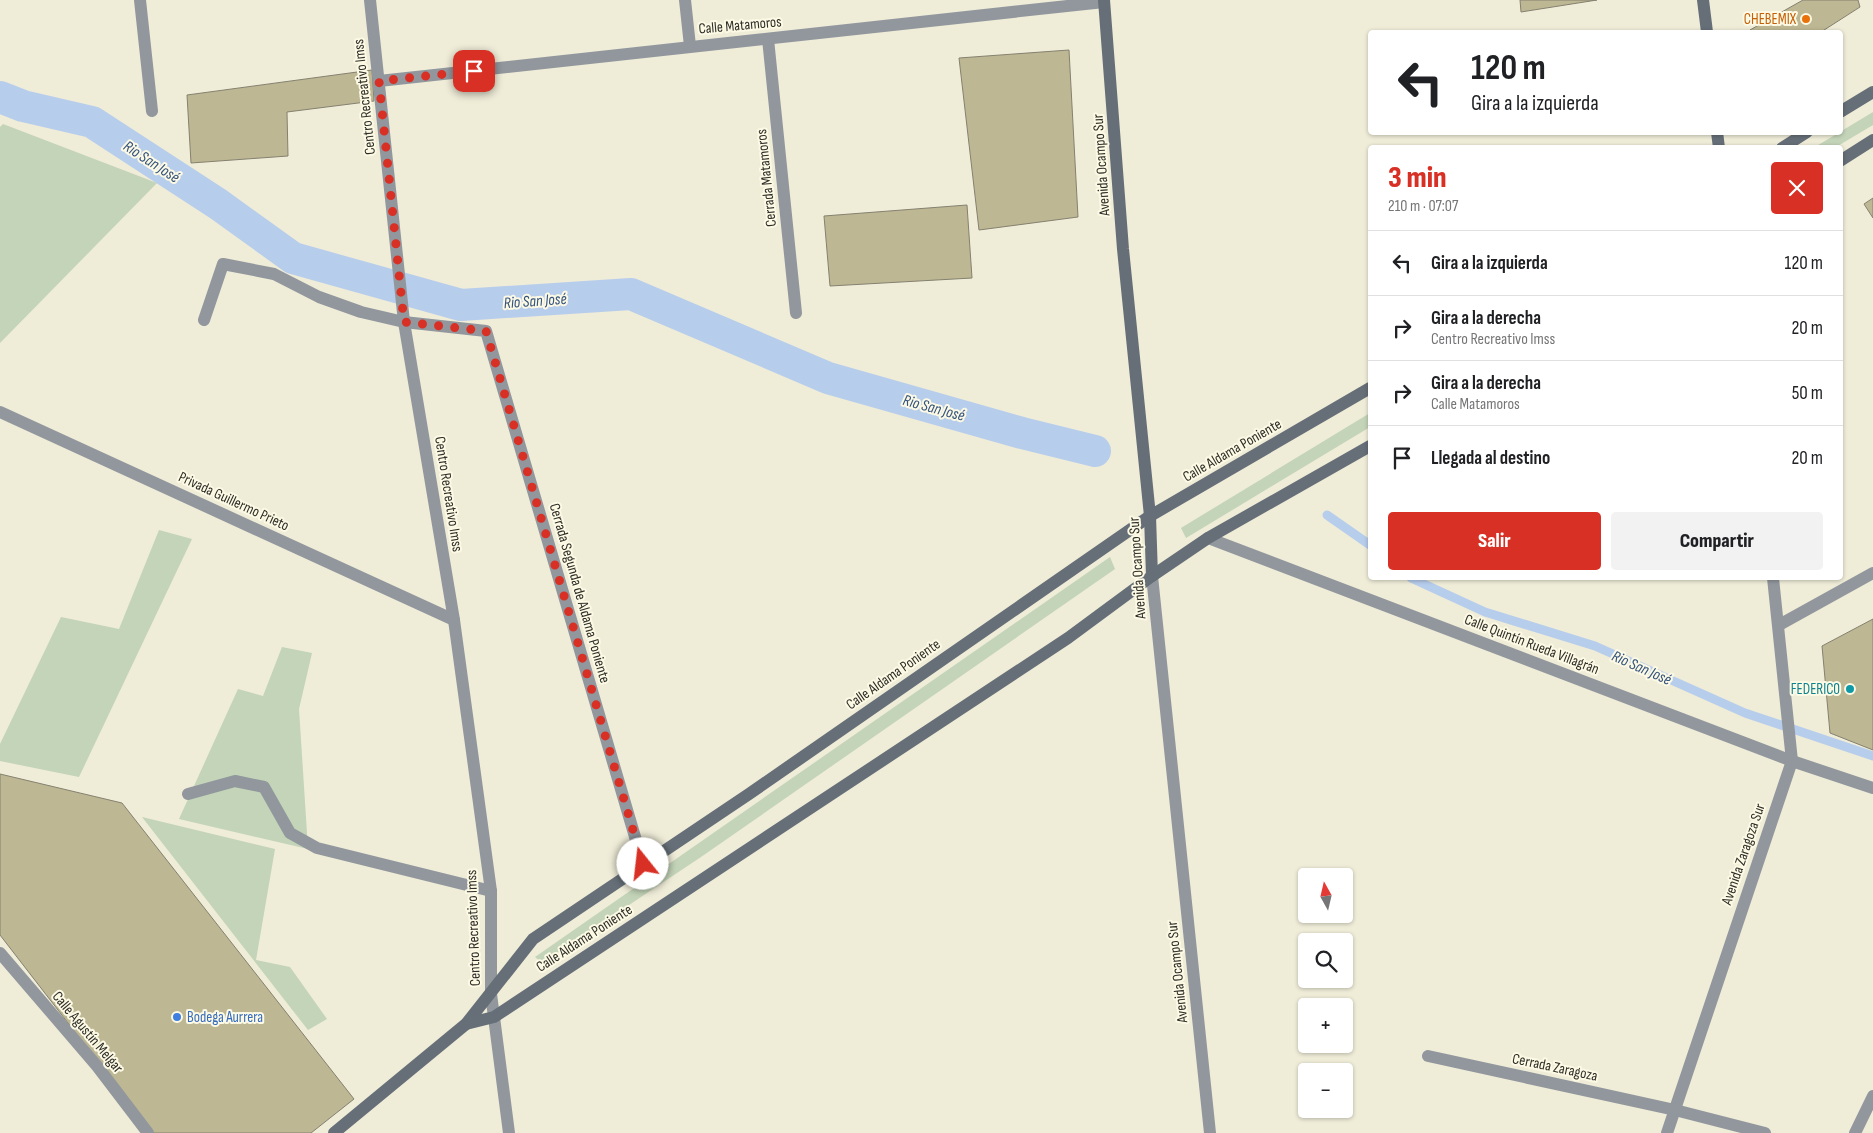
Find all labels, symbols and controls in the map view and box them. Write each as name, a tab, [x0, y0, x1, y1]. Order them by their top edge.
place label: CHEBEMIX	[1744, 10, 1797, 29]
street label: Calle Matamoros	[698, 12, 782, 39]
marker: CHEBEMIX	[1800, 13, 1812, 25]
street label: Centro Recreativo Imss	[349, 38, 380, 156]
text: 120 m	[1471, 47, 1546, 90]
pin	[453, 50, 495, 92]
icon: left	[1388, 50, 1453, 115]
icon: arrive	[460, 57, 488, 85]
text: Gira a la izquierda	[1471, 90, 1599, 117]
street label: Avenida Ocampo Sur	[1088, 113, 1115, 218]
street label: Cerrada Matamoros	[752, 128, 781, 228]
water label: Rio San José	[120, 137, 183, 187]
text: 3 min	[1388, 160, 1447, 196]
button: close	[1771, 162, 1823, 214]
text: 210 m · 07:07	[1388, 197, 1458, 216]
icon: left	[1388, 249, 1416, 277]
text: Gira a la izquierda	[1431, 252, 1548, 275]
text: 120 m	[1785, 252, 1823, 275]
water label: Rio San José	[503, 290, 567, 313]
text: Gira a la derecha	[1431, 307, 1541, 330]
icon: right	[1388, 314, 1416, 342]
text: 20 m	[1791, 317, 1823, 340]
text: Centro Recreativo Imss	[1431, 330, 1555, 349]
text: Gira a la derecha	[1431, 372, 1541, 395]
icon: right	[1388, 379, 1416, 407]
text: 50 m	[1792, 382, 1823, 405]
water label: Rio San José	[901, 391, 967, 426]
text: Calle Matamoros	[1431, 395, 1520, 414]
street label: Calle Aldama Poniente	[1180, 414, 1285, 486]
street label: Centro Recreativo Imss	[430, 435, 467, 553]
icon: arrive	[1388, 444, 1416, 472]
text: Llegada al destino	[1431, 447, 1550, 470]
text: 20 m	[1791, 447, 1823, 470]
street label: Privada Guillermo Prieto	[175, 467, 292, 535]
street label: Cerrada Segunda de Aldama Poniente	[545, 501, 614, 685]
button: Salir	[1388, 512, 1601, 570]
button: Compartir	[1611, 512, 1823, 570]
street label: Avenida Ocampo Sur	[1124, 516, 1151, 621]
street label: Calle Quintín Rueda Villagrán	[1462, 610, 1602, 679]
street label: Calle Aldama Poniente	[842, 635, 944, 714]
water label: Rio San José	[1609, 647, 1674, 690]
place label: FEDERIC0	[1791, 680, 1840, 699]
marker: FEDERIC0	[1844, 683, 1856, 695]
street label: Avenida Zaragoza Sur	[1717, 800, 1770, 908]
position arrow	[616, 837, 668, 889]
north arrow	[1298, 868, 1352, 922]
map controls	[1298, 868, 1353, 1118]
street label: Centro Recreativo Imss	[462, 869, 485, 986]
street label: Calle Aldama Poniente	[533, 900, 636, 977]
street label: Avenida Ocampo Sur	[1163, 920, 1192, 1025]
button: search	[1298, 933, 1353, 988]
street label: Calle Agustín Melgar	[48, 988, 128, 1078]
button: +	[1298, 998, 1353, 1053]
place label: Bodega Aurrera	[187, 1008, 263, 1027]
marker: Bodega Aurrera	[171, 1011, 183, 1023]
street label: Cerrada Zaragoza	[1511, 1049, 1599, 1086]
button: −	[1298, 1063, 1353, 1118]

